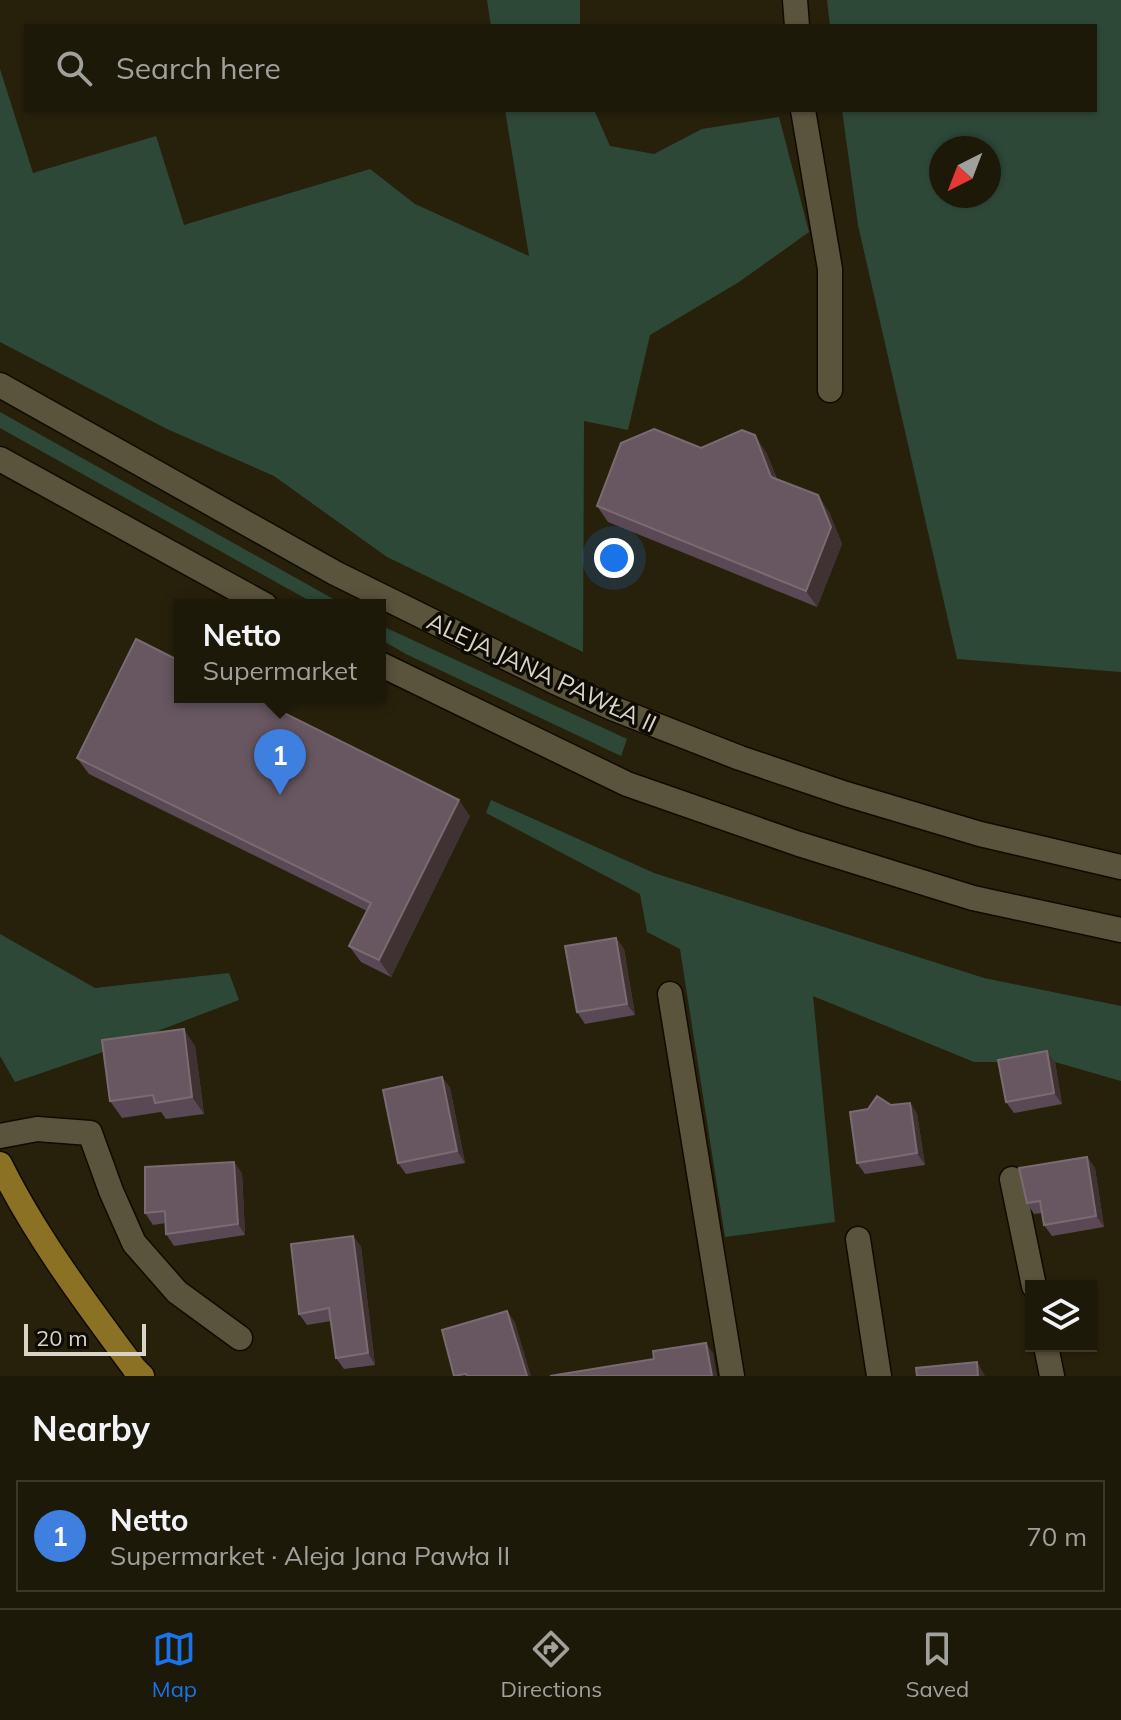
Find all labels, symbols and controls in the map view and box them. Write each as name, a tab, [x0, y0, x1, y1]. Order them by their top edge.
search box	[24, 24, 1097, 112]
icon: search	[52, 46, 96, 90]
text: Search here	[116, 49, 281, 87]
north arrow	[929, 136, 1001, 208]
your location	[594, 538, 634, 578]
popup	[174, 599, 386, 703]
street label: ALEJA JANA PAWŁA II	[422, 606, 662, 738]
text: Netto	[203, 616, 281, 654]
text: Supermarket	[203, 654, 357, 687]
pin: 1	[254, 729, 306, 795]
map controls	[1025, 1280, 1097, 1352]
button: layers	[1025, 1280, 1097, 1352]
scale bar	[24, 1320, 146, 1356]
text: 20 m	[36, 1324, 87, 1352]
text: Nearby	[32, 1407, 150, 1450]
text: Netto	[110, 1501, 189, 1539]
text: 1	[52, 1520, 68, 1553]
text: 70 m	[1026, 1520, 1087, 1553]
text: Supermarket · Aleja Jana Pawła II	[110, 1539, 510, 1572]
tab: Map	[152, 1627, 197, 1703]
tab: Directions	[501, 1627, 602, 1703]
tab: Saved	[906, 1627, 969, 1703]

